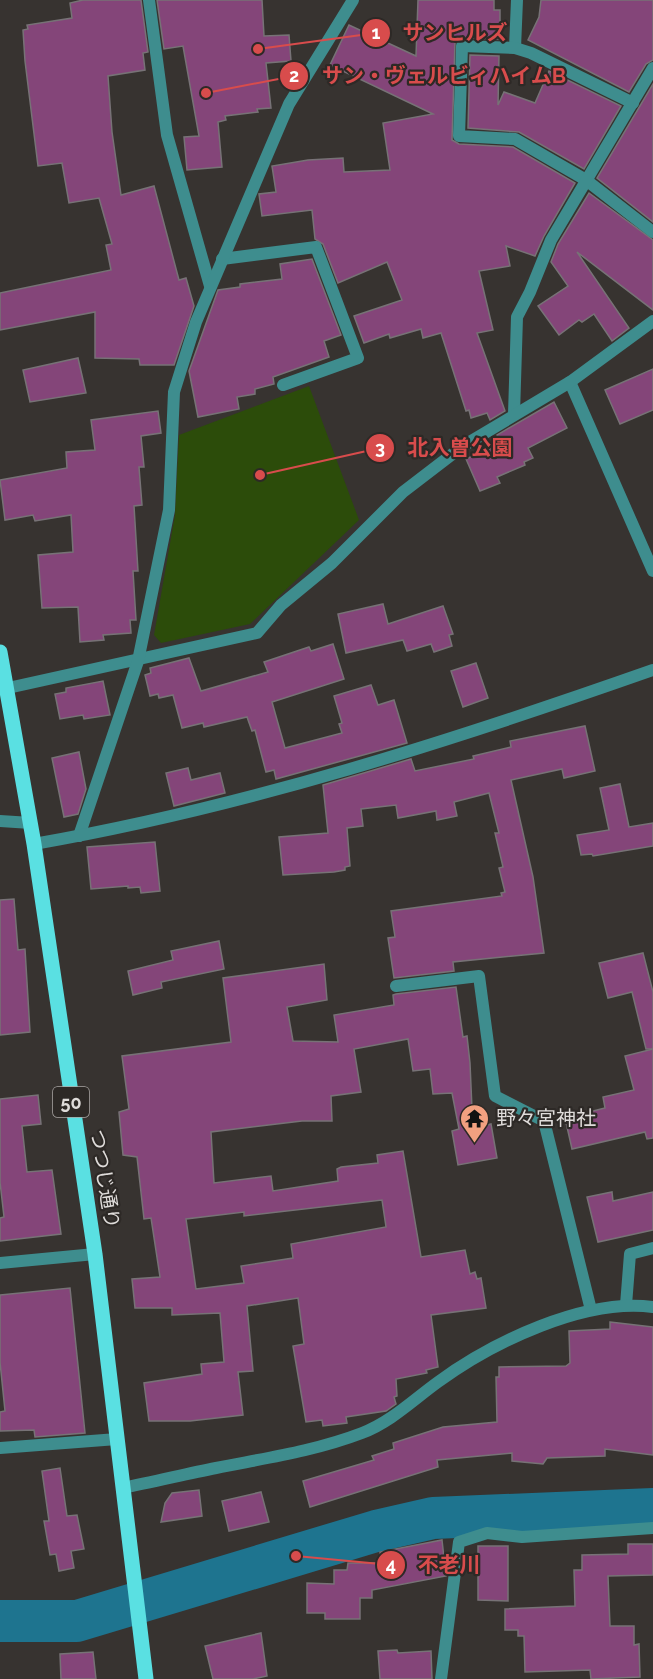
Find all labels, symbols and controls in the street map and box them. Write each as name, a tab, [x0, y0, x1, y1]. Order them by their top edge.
callout: サンヒルズ	[361, 13, 520, 52]
text: サンヒルズ	[403, 20, 508, 45]
text: 1	[372, 22, 381, 43]
callout: サン・ヴェルビィハイムB	[279, 56, 579, 95]
text: サン・ヴェルビィハイムB	[322, 63, 566, 88]
text: 2	[289, 65, 299, 86]
callout: 北入曽公園	[365, 429, 524, 468]
text: 北入曽公園	[408, 435, 513, 460]
text: 3	[375, 437, 385, 458]
road number: 50	[53, 1087, 89, 1117]
temple icon: 野々宮神社	[459, 1102, 491, 1144]
place label: 野々宮神社	[496, 1106, 596, 1130]
street label: つつじ通り	[85, 1128, 125, 1230]
callout: 不老川	[376, 1546, 493, 1585]
text: 不老川	[418, 1552, 481, 1577]
text: 4	[386, 1554, 396, 1575]

